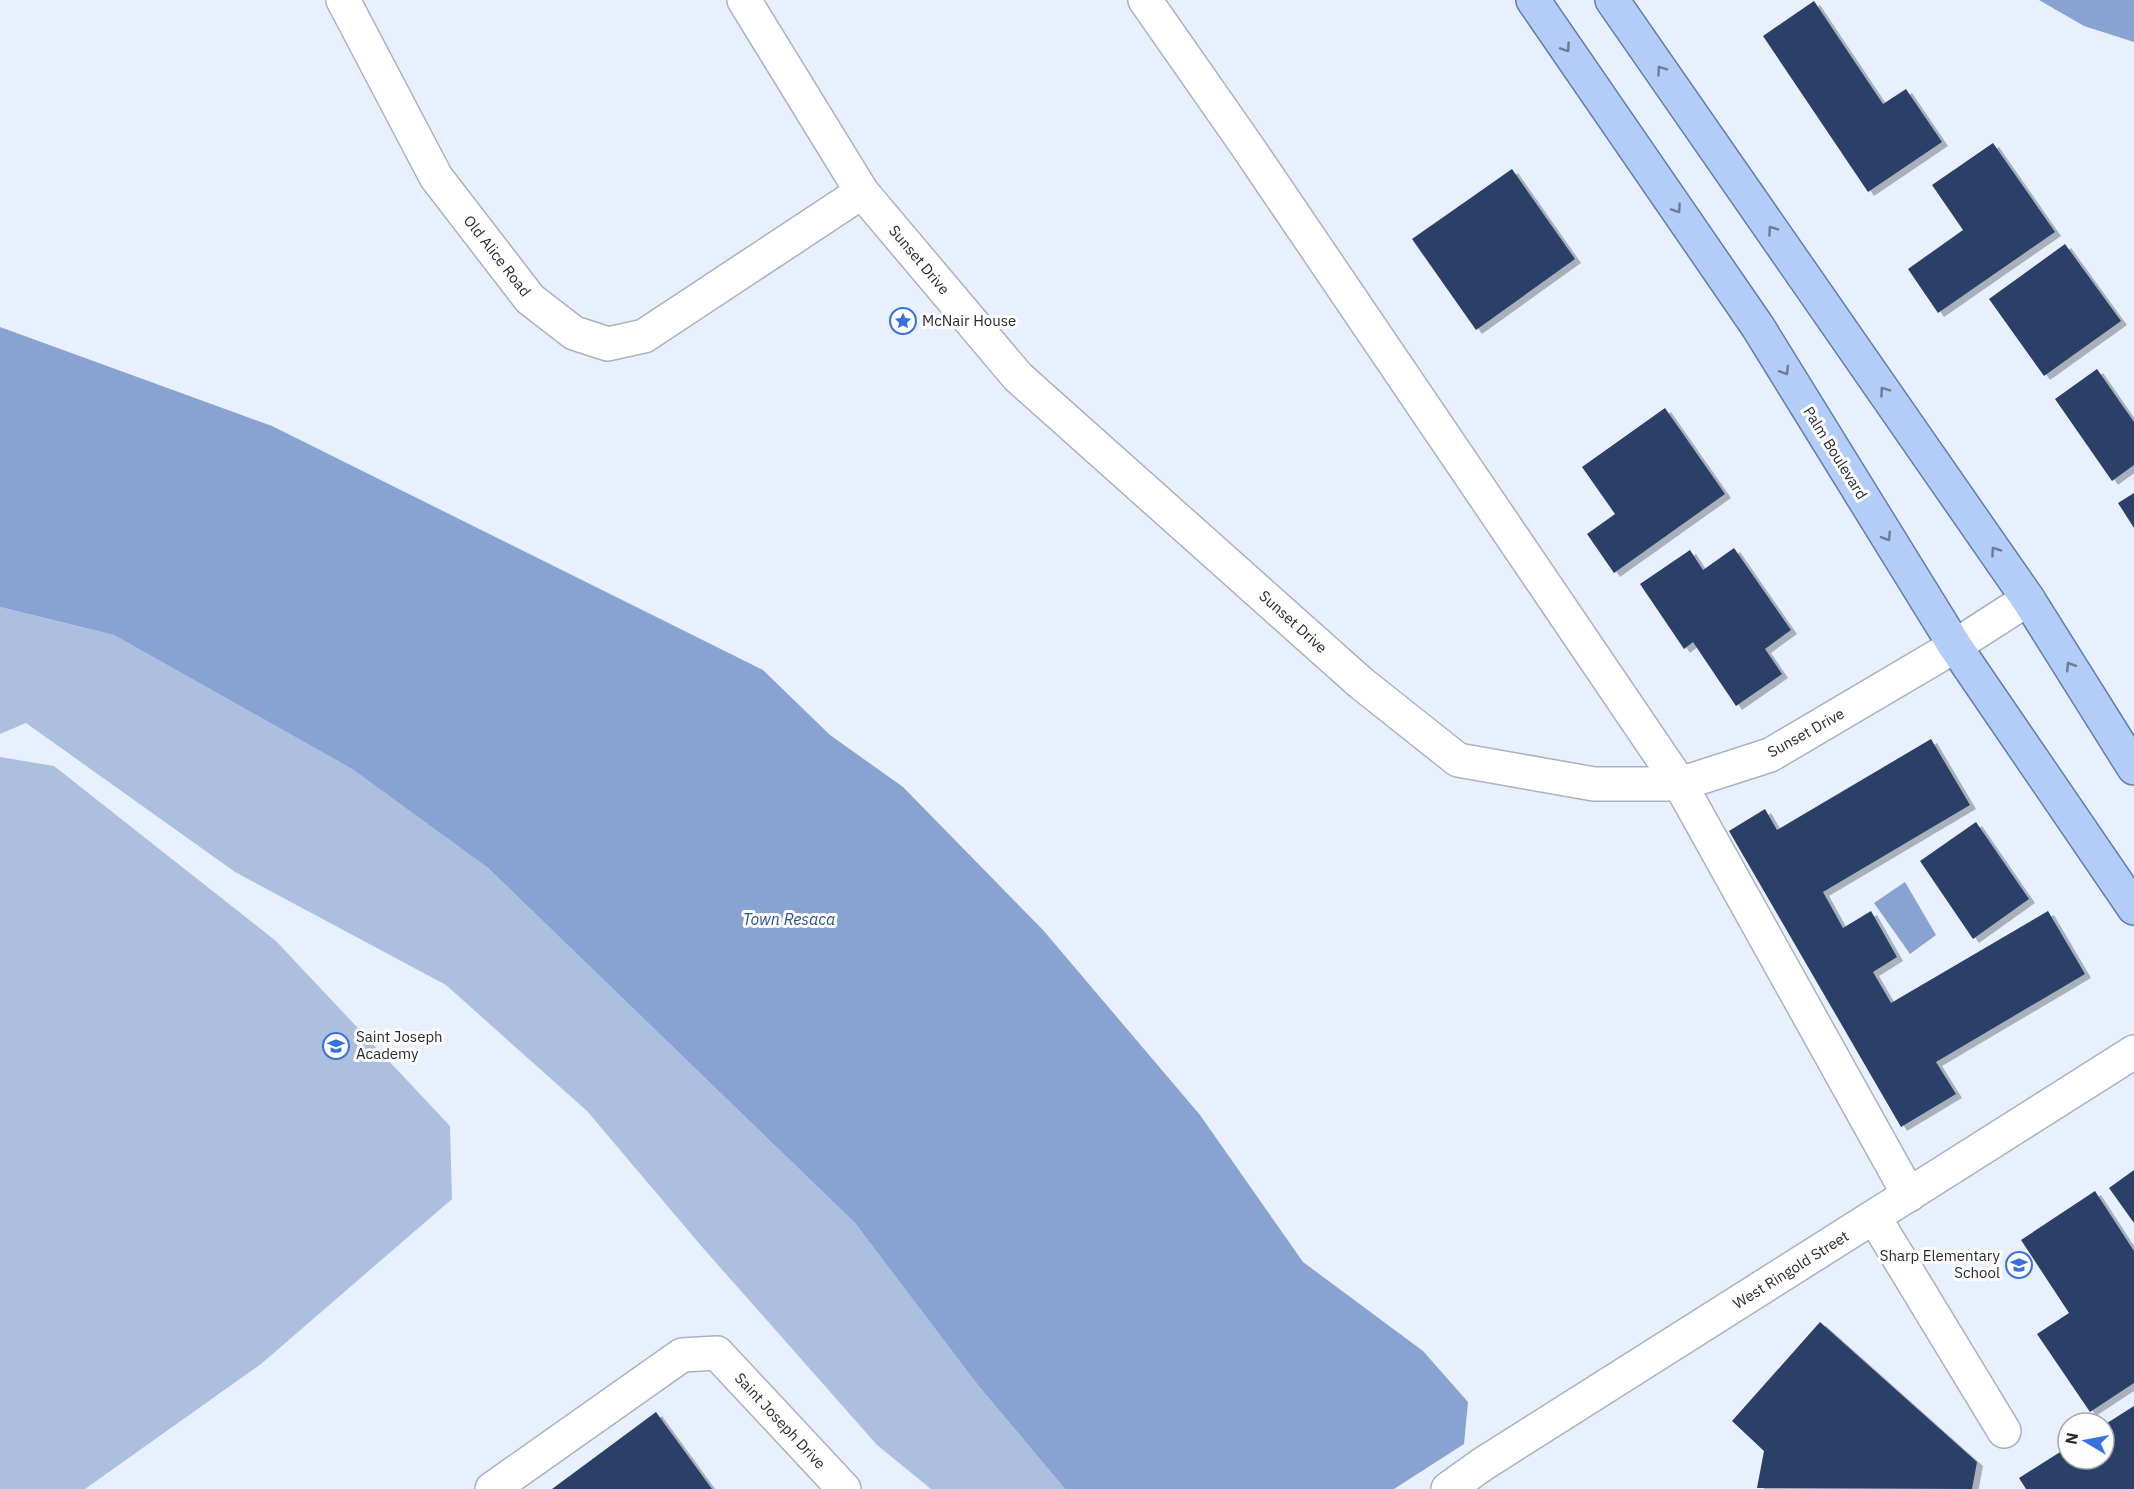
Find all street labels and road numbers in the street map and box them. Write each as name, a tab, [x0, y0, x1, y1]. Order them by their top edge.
street label: Old Alice Road	[460, 211, 535, 300]
street label: Sunset Drive	[885, 221, 954, 298]
street label: Palm Boulevard	[1799, 403, 1872, 503]
street label: Sunset Drive	[1255, 586, 1331, 657]
street label: Sunset Drive	[1764, 704, 1848, 761]
street label: West Ringold Street	[1729, 1226, 1852, 1313]
street label: Saint Joseph Drive	[731, 1368, 830, 1473]

